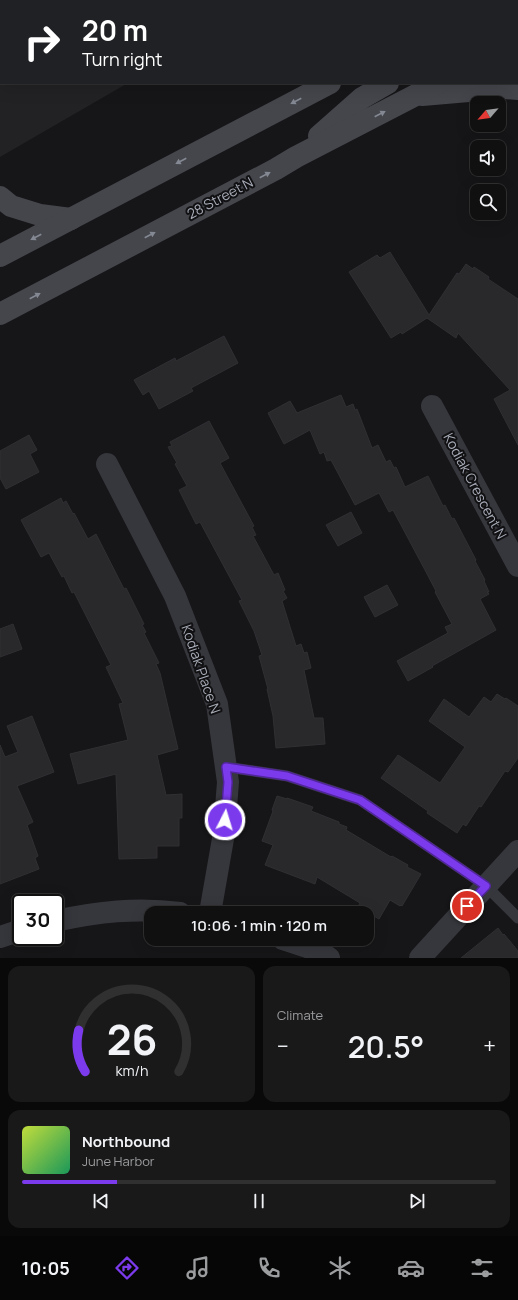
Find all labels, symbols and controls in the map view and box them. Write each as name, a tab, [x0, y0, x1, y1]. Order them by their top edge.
text: 20 m	[82, 11, 148, 49]
icon: right	[16, 16, 68, 68]
text: Turn right	[82, 47, 163, 71]
north arrow	[470, 96, 506, 132]
map controls	[470, 96, 506, 220]
one-way arrow	[290, 98, 302, 104]
one-way arrow	[374, 111, 385, 117]
button: sound	[470, 140, 506, 176]
one-way arrow	[175, 158, 186, 165]
street label: 28 Street N	[183, 172, 256, 223]
one-way arrow	[259, 172, 270, 178]
button: search	[470, 184, 506, 220]
one-way arrow	[144, 232, 155, 239]
one-way arrow	[31, 233, 42, 240]
one-way arrow	[29, 293, 40, 299]
street label: Kodiak Crescent N	[439, 429, 511, 542]
street label: Kodiak Place N	[177, 622, 226, 716]
position arrow	[204, 799, 246, 841]
pin	[450, 889, 484, 923]
speed limit sign: 30	[12, 894, 64, 946]
icon: arrive	[456, 895, 478, 917]
text: 10:06 · 1 min · 120 m	[191, 915, 327, 936]
text: Climate	[277, 1006, 323, 1024]
text: 26	[106, 1011, 157, 1067]
text: 20.5°	[348, 1026, 424, 1067]
text: −	[277, 1031, 289, 1061]
text: +	[483, 1031, 496, 1061]
text: km/h	[115, 1061, 148, 1080]
text: Northbound	[82, 1131, 170, 1152]
text: June Harbor	[82, 1152, 155, 1170]
icon: previous	[90, 1190, 112, 1212]
icon: pause	[248, 1190, 270, 1212]
icon: next	[406, 1190, 428, 1212]
icon: directions	[113, 1254, 141, 1282]
icon: music	[184, 1254, 212, 1282]
icon: phone	[255, 1254, 283, 1282]
icon: climate	[326, 1254, 354, 1282]
icon: car	[397, 1254, 425, 1282]
icon: filters	[468, 1254, 496, 1282]
text: 10:05	[22, 1256, 70, 1280]

